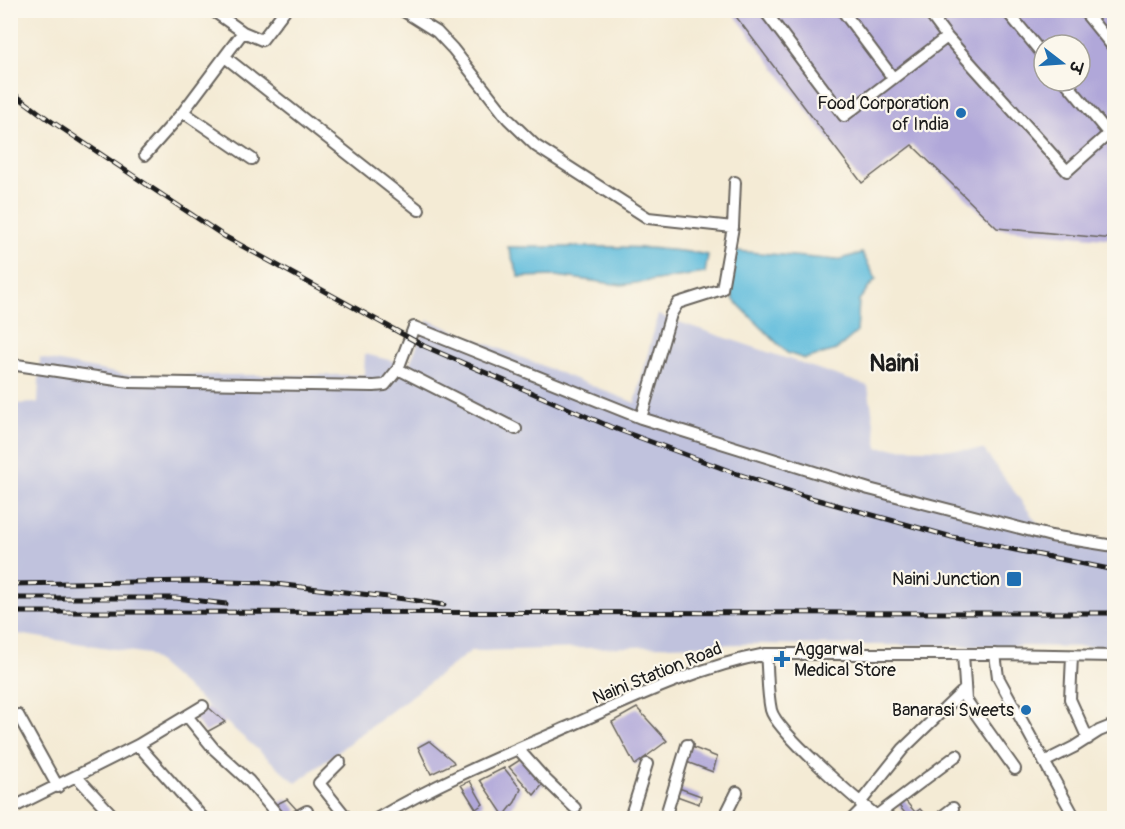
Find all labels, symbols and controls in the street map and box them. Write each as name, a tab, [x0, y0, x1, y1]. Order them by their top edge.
north arrow	[1032, 33, 1092, 93]
text: उ	[1064, 57, 1087, 76]
place label: Food Corporation of India	[817, 92, 949, 136]
marker: Food Corporation of India	[954, 106, 968, 120]
district label: Naini	[869, 349, 919, 378]
place label: Naini Junction	[892, 568, 1000, 591]
marker: Naini Junction	[1005, 570, 1023, 588]
street label: Naini Station Road	[589, 637, 725, 710]
place label: Aggarwal Medical Store	[794, 638, 896, 682]
marker: Aggarwal Medical Store	[775, 652, 789, 666]
place label: Banarasi Sweets	[892, 699, 1014, 722]
marker: Banarasi Sweets	[1019, 703, 1033, 717]

